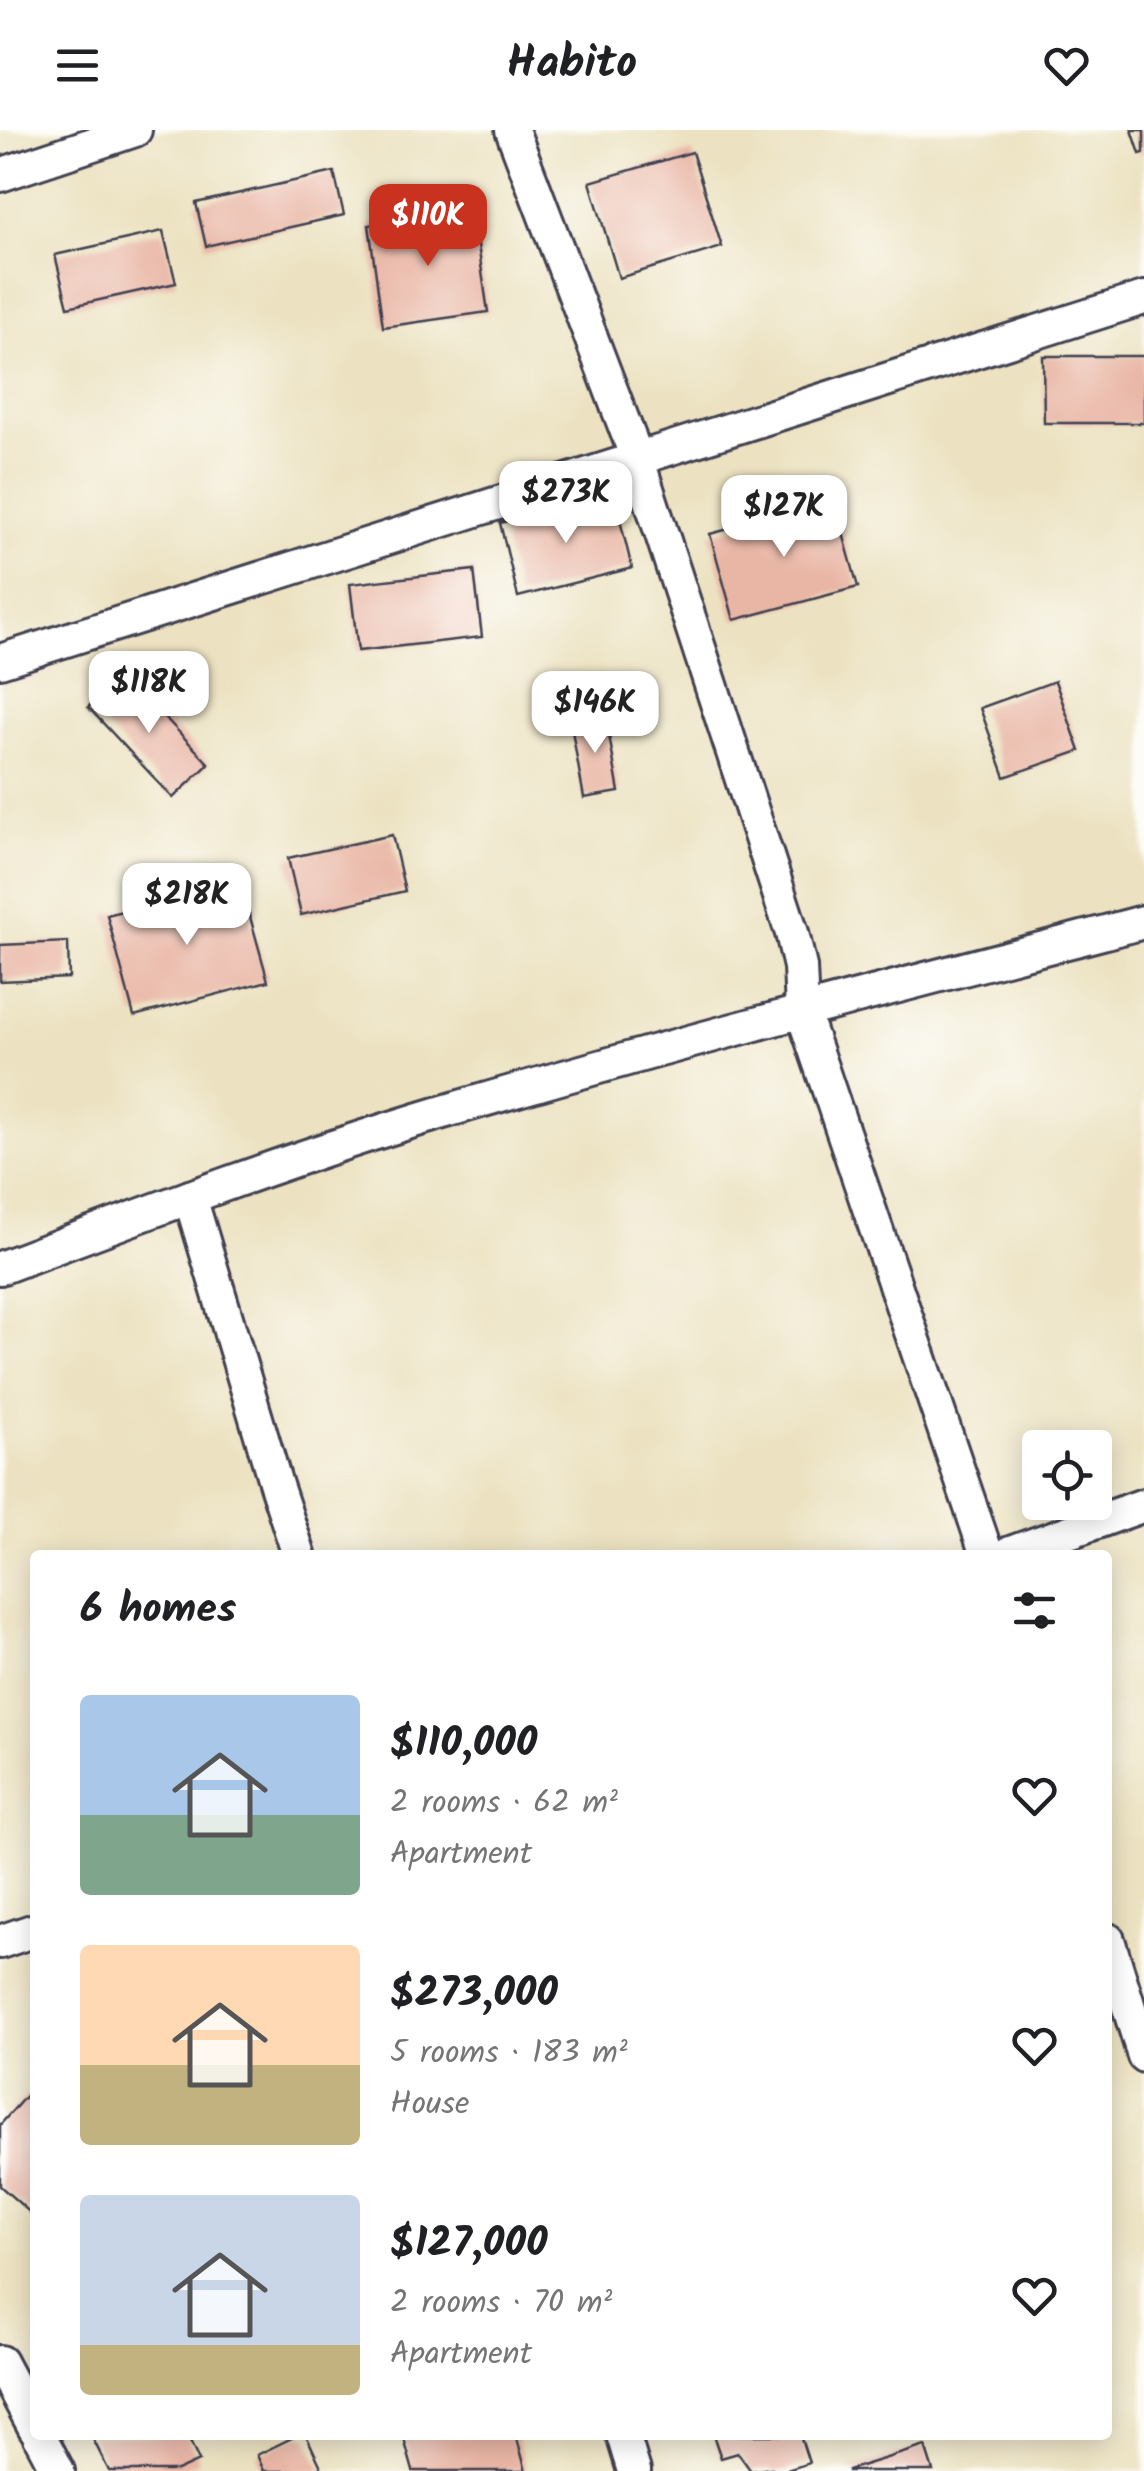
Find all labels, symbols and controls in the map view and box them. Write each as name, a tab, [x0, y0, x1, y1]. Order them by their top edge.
text: Habito	[507, 29, 637, 101]
icon: menu	[50, 38, 105, 93]
icon: heart	[1039, 38, 1094, 93]
pin: $110K	[358, 184, 498, 269]
text: $110K	[391, 191, 465, 242]
pin: $273K	[496, 461, 636, 546]
text: $273K	[521, 468, 611, 519]
pin: $127K	[714, 475, 854, 560]
text: $127K	[743, 482, 825, 533]
pin: $118K	[79, 651, 219, 736]
text: $118K	[111, 658, 187, 709]
pin: $146K	[525, 671, 665, 756]
text: $146K	[554, 678, 636, 729]
pin: $218K	[117, 863, 257, 948]
text: $218K	[144, 870, 230, 921]
map controls	[1022, 1430, 1112, 1520]
button: locate	[1022, 1430, 1112, 1520]
text: 6 homes	[80, 1577, 236, 1644]
icon: filters	[1007, 1583, 1062, 1638]
text: $110,000	[390, 1711, 537, 1778]
icon: home	[160, 1735, 280, 1855]
icon: heart	[1007, 1768, 1062, 1823]
text: 2 rooms · 62 m²	[390, 1778, 618, 1829]
text: Apartment	[390, 1829, 532, 1880]
text: $273,000	[390, 1961, 558, 2028]
icon: home	[160, 1985, 280, 2105]
icon: heart	[1007, 2018, 1062, 2073]
text: 5 rooms · 183 m²	[390, 2028, 628, 2079]
text: House	[390, 2079, 469, 2130]
text: $127,000	[390, 2211, 548, 2278]
icon: home	[160, 2235, 280, 2355]
icon: heart	[1007, 2268, 1062, 2323]
text: 2 rooms · 70 m²	[390, 2278, 612, 2329]
text: Apartment	[390, 2329, 532, 2380]

